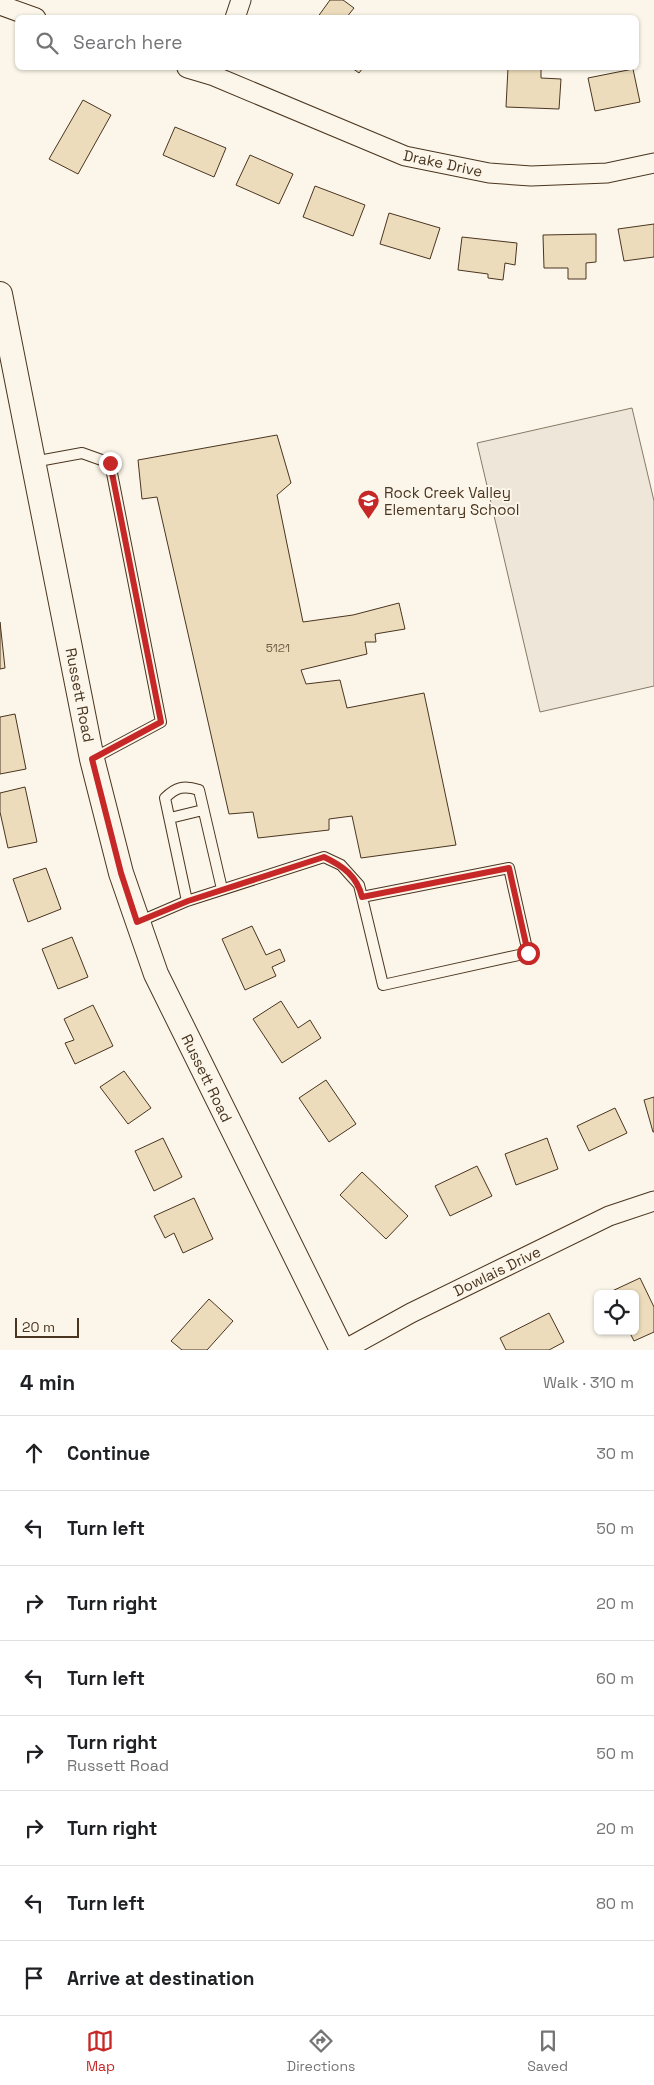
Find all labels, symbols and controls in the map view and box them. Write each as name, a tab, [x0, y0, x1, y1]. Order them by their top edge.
search box	[15, 15, 639, 70]
icon: search	[33, 29, 61, 57]
text: Search here	[73, 30, 183, 55]
street label: Drake Drive	[402, 145, 484, 181]
route end	[99, 452, 122, 475]
place label: Rock Creek Valley Elementary School	[384, 483, 520, 519]
school or university icon: Rock Creek Valley Elementary School	[356, 489, 380, 520]
house number: 5121	[266, 640, 290, 656]
street label: Russett Road	[62, 646, 98, 744]
route start	[517, 942, 540, 965]
street label: Russett Road	[177, 1031, 237, 1125]
street label: Dowlais Drive	[450, 1242, 544, 1300]
map controls	[594, 1290, 639, 1335]
button: locate	[594, 1290, 639, 1335]
scale bar	[15, 1315, 79, 1338]
text: 20 m	[22, 1318, 55, 1336]
text: 4 min	[20, 1369, 75, 1396]
text: Walk · 310 m	[543, 1372, 634, 1393]
icon: ahead	[20, 1439, 48, 1467]
text: Continue	[67, 1441, 150, 1466]
text: 30 m	[596, 1443, 634, 1464]
icon: left	[20, 1514, 48, 1542]
text: Turn left	[67, 1516, 145, 1541]
text: 50 m	[596, 1518, 634, 1539]
icon: right	[20, 1589, 48, 1617]
text: Turn right	[67, 1591, 157, 1616]
text: 20 m	[596, 1593, 634, 1614]
icon: left	[20, 1664, 48, 1692]
text: Turn left	[67, 1666, 145, 1691]
text: 60 m	[596, 1668, 634, 1689]
text: Turn right	[67, 1730, 157, 1755]
icon: right	[20, 1739, 48, 1767]
text: 50 m	[596, 1743, 634, 1764]
text: Russett Road	[67, 1755, 169, 1776]
icon: right	[20, 1814, 48, 1842]
text: Turn right	[67, 1816, 157, 1841]
text: 20 m	[596, 1818, 634, 1839]
icon: left	[20, 1889, 48, 1917]
text: Turn left	[67, 1891, 145, 1916]
text: 80 m	[596, 1893, 634, 1914]
icon: arrive	[20, 1964, 48, 1992]
text: Arrive at destination	[67, 1966, 255, 1991]
tab: Map	[86, 2027, 115, 2075]
tab: Directions	[287, 2027, 355, 2075]
tab: Saved	[527, 2027, 568, 2075]

